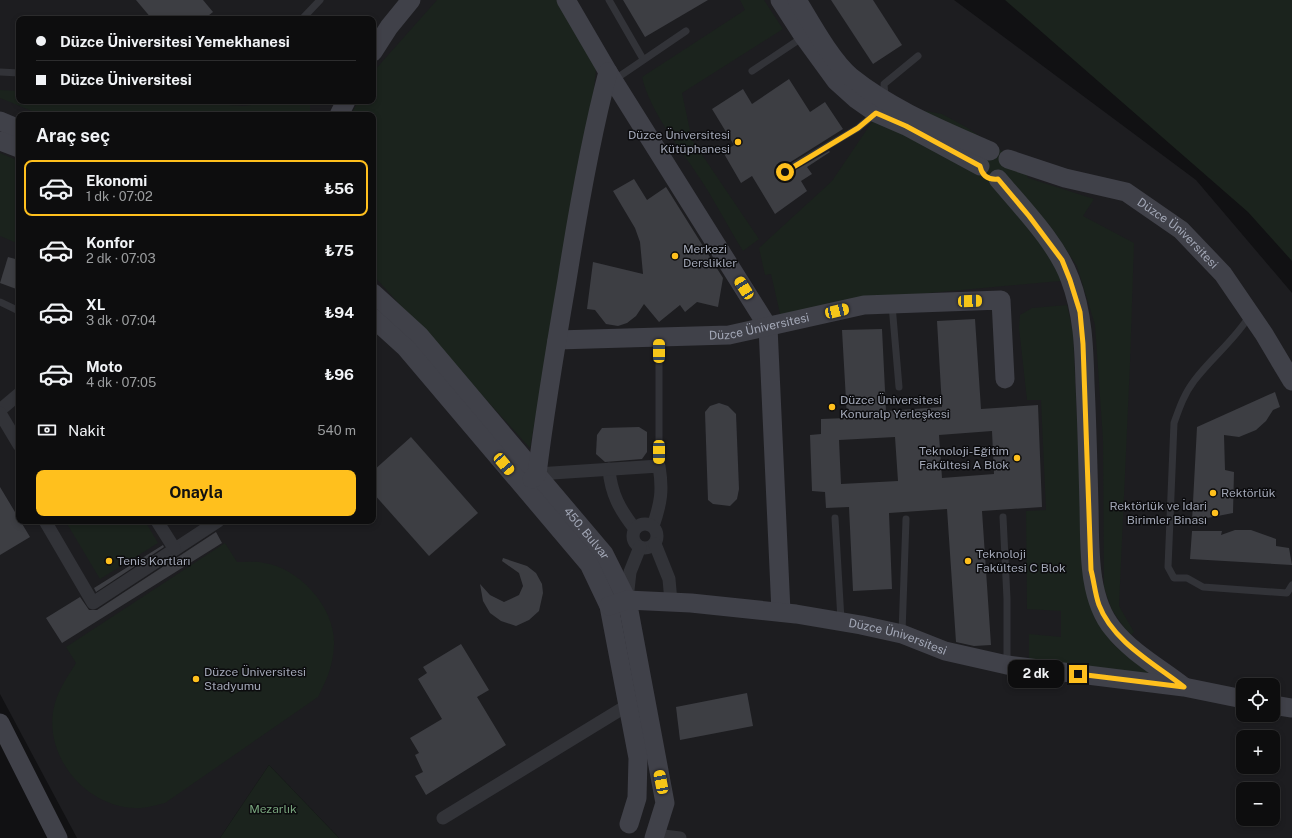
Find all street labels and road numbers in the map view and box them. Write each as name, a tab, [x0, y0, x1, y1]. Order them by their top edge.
street label: Düzce Üniversitesi	[1135, 195, 1221, 271]
street label: Düzce Üniversitesi	[709, 310, 811, 343]
street label: 450. Bulvar	[561, 505, 613, 562]
street label: Düzce Üniversitesi	[847, 616, 949, 658]

